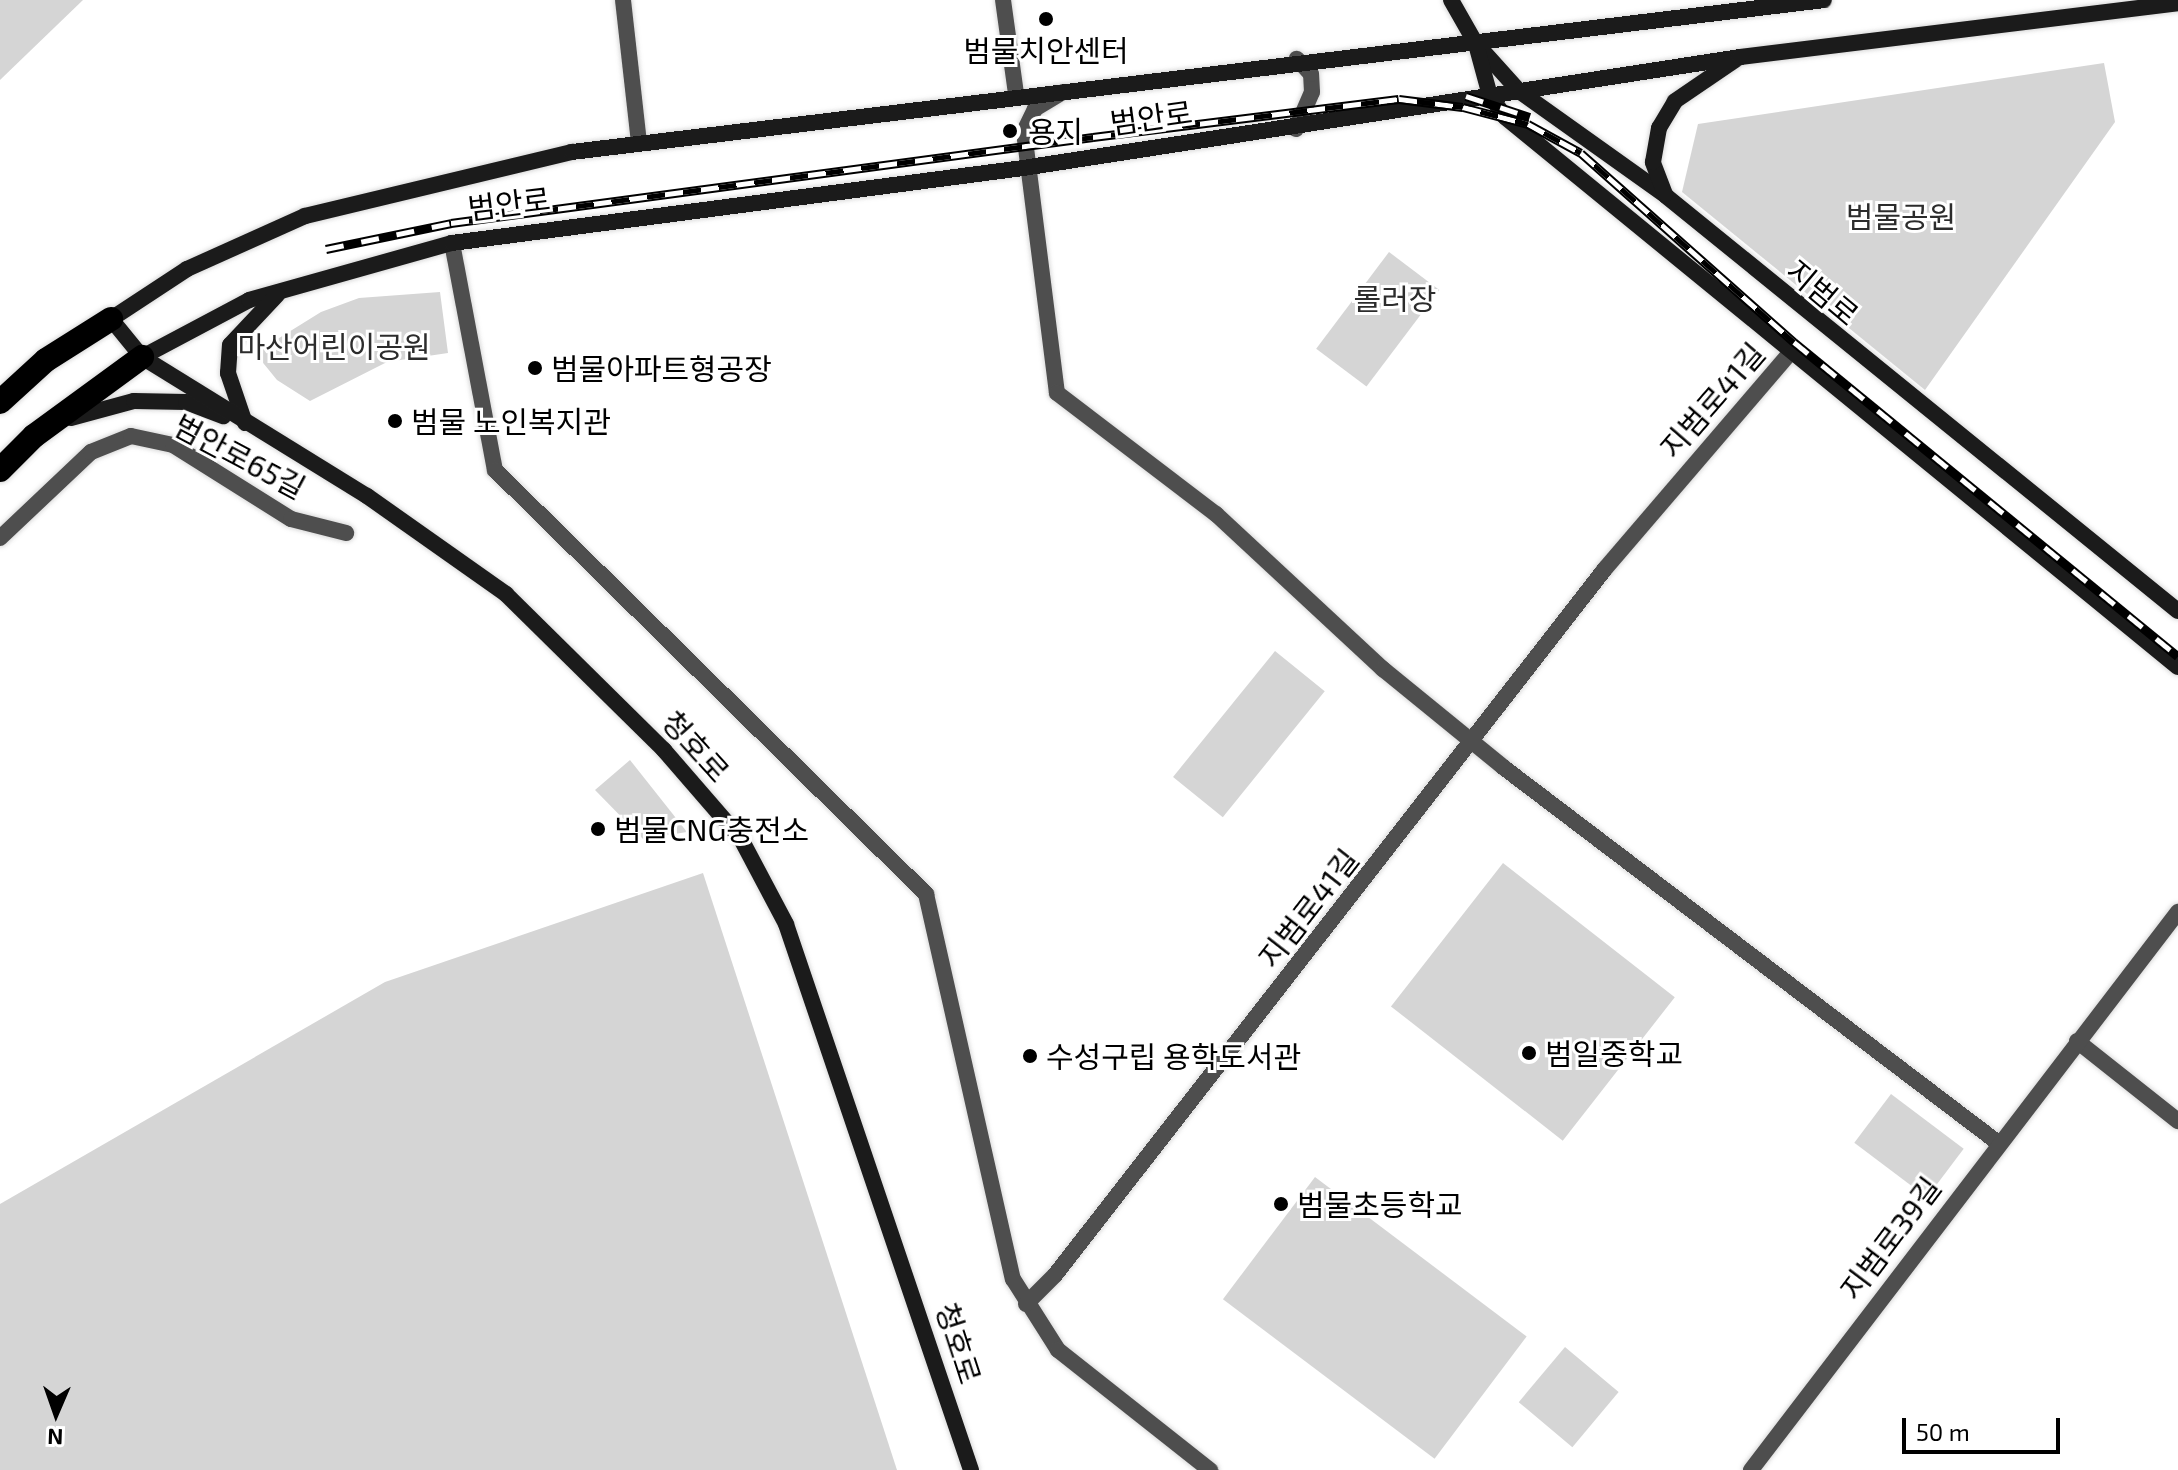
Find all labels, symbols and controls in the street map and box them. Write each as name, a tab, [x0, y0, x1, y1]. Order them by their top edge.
marker: 범물치안센터	[1037, 10, 1055, 28]
place label: 범물치안센터	[963, 32, 1129, 68]
street label: 범안로	[1107, 93, 1195, 141]
place label: 용지	[1028, 113, 1083, 149]
marker: 용지	[999, 120, 1021, 142]
street label: 범안로	[466, 180, 552, 226]
park label: 범물공원	[1846, 198, 1956, 234]
street label: 지범로	[1780, 252, 1866, 332]
park label: 롤러장	[1354, 280, 1436, 316]
park label: 마산어린이공원	[237, 328, 431, 364]
street label: 지범로41길	[1652, 335, 1772, 465]
place label: 범물아파트형공장	[551, 350, 772, 386]
marker: 범물아파트형공장	[526, 359, 544, 377]
place label: 범물 노인복지관	[411, 403, 611, 439]
street label: 범안로65길	[168, 406, 312, 506]
marker: 범물 노인복지관	[386, 412, 404, 430]
street label: 청호로	[655, 703, 737, 789]
place label: 범물CNG충전소	[614, 811, 809, 847]
marker: 범물CNG충전소	[589, 820, 607, 838]
street label: 지범로41길	[1250, 841, 1366, 975]
place label: 범일중학교	[1545, 1035, 1683, 1071]
place label: 수성구립 용학도서관	[1046, 1038, 1301, 1074]
marker: 범일중학교	[1520, 1044, 1538, 1062]
marker: 수성구립 용학도서관	[1021, 1047, 1039, 1065]
street label: 지범로39길	[1832, 1170, 1948, 1306]
place label: 범물초등학교	[1297, 1186, 1463, 1222]
marker: 범물초등학교	[1272, 1195, 1290, 1213]
street label: 청호로	[929, 1298, 989, 1388]
north arrow	[16, 1374, 96, 1454]
scale bar	[1906, 1402, 2064, 1452]
text: 50 m	[1916, 1417, 1970, 1446]
text: N	[47, 1425, 64, 1451]

